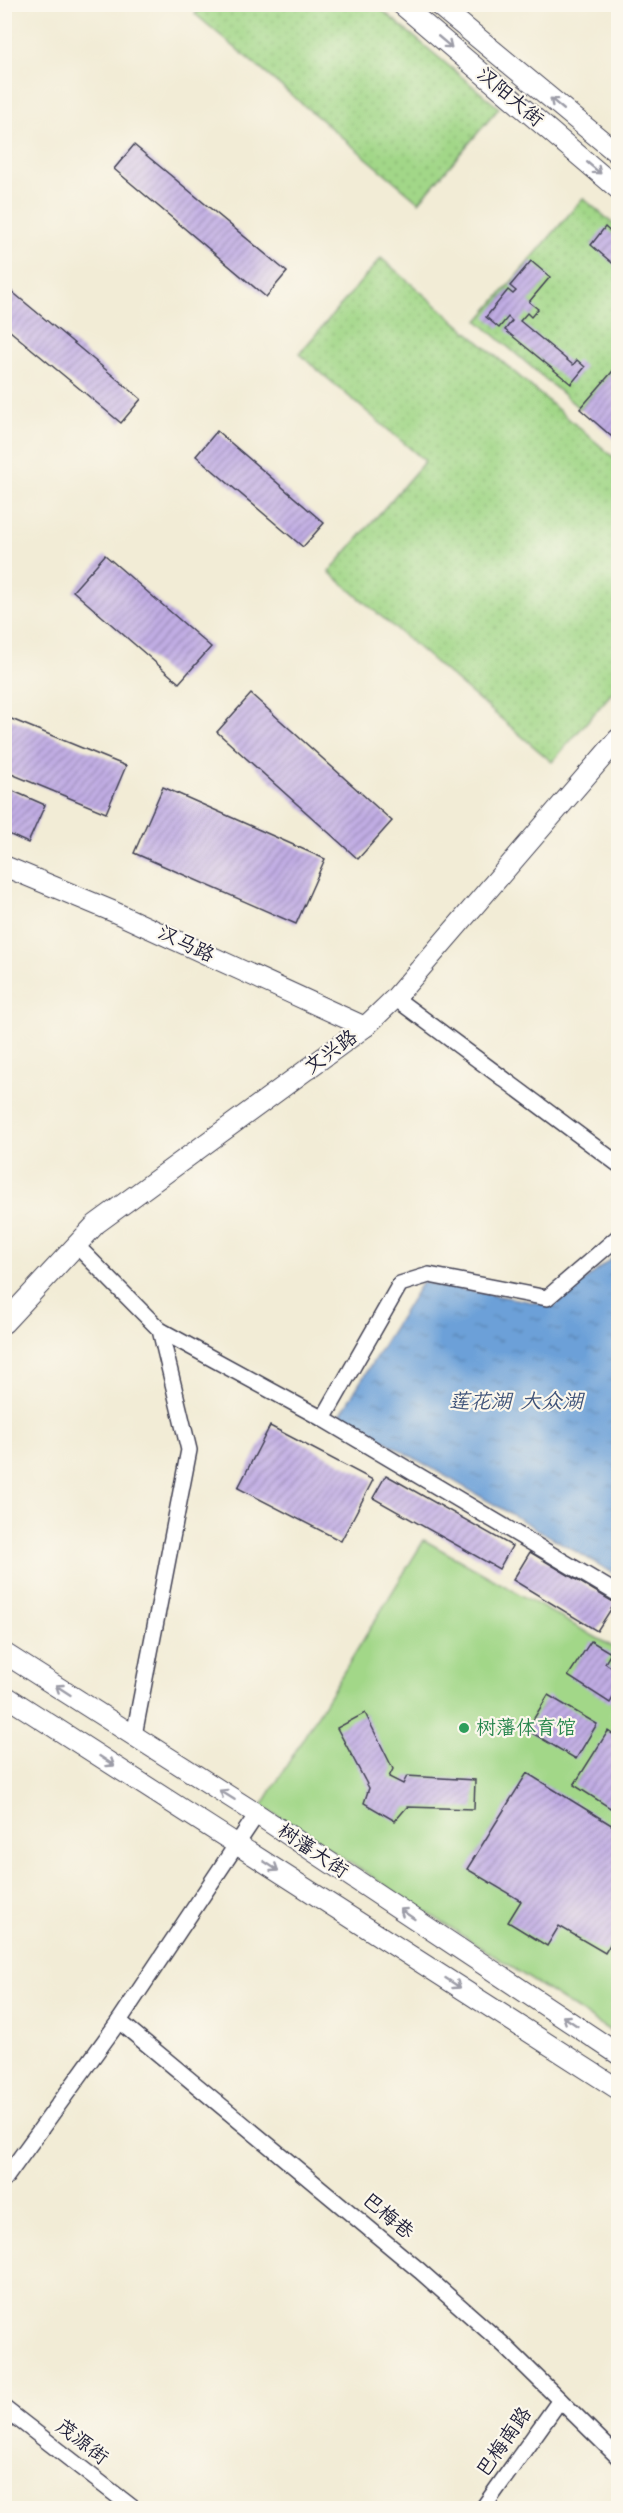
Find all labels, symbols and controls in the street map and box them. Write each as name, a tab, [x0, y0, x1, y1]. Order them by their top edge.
one-way arrow	[437, 36, 453, 49]
street label: 汉阳大街	[470, 61, 550, 133]
one-way arrow	[549, 97, 565, 110]
one-way arrow	[586, 162, 602, 175]
street label: 汉马路	[153, 919, 220, 970]
street label: 文兴路	[299, 1022, 364, 1081]
water label: 莲花湖 大众湖	[449, 1387, 585, 1416]
one-way arrow	[55, 1684, 71, 1696]
place label: 树藩体育馆	[476, 1714, 576, 1742]
marker: 树藩体育馆	[457, 1721, 471, 1735]
one-way arrow	[98, 1755, 115, 1767]
one-way arrow	[219, 1788, 236, 1800]
street label: 树藩大街	[272, 1817, 354, 1885]
one-way arrow	[262, 1860, 279, 1872]
one-way arrow	[399, 1907, 416, 1920]
one-way arrow	[444, 1976, 461, 1989]
one-way arrow	[562, 2015, 579, 2027]
street label: 巴梅巷	[356, 2186, 421, 2247]
street label: 巴梅南路	[470, 2400, 539, 2483]
street label: 茂源街	[50, 2412, 114, 2472]

